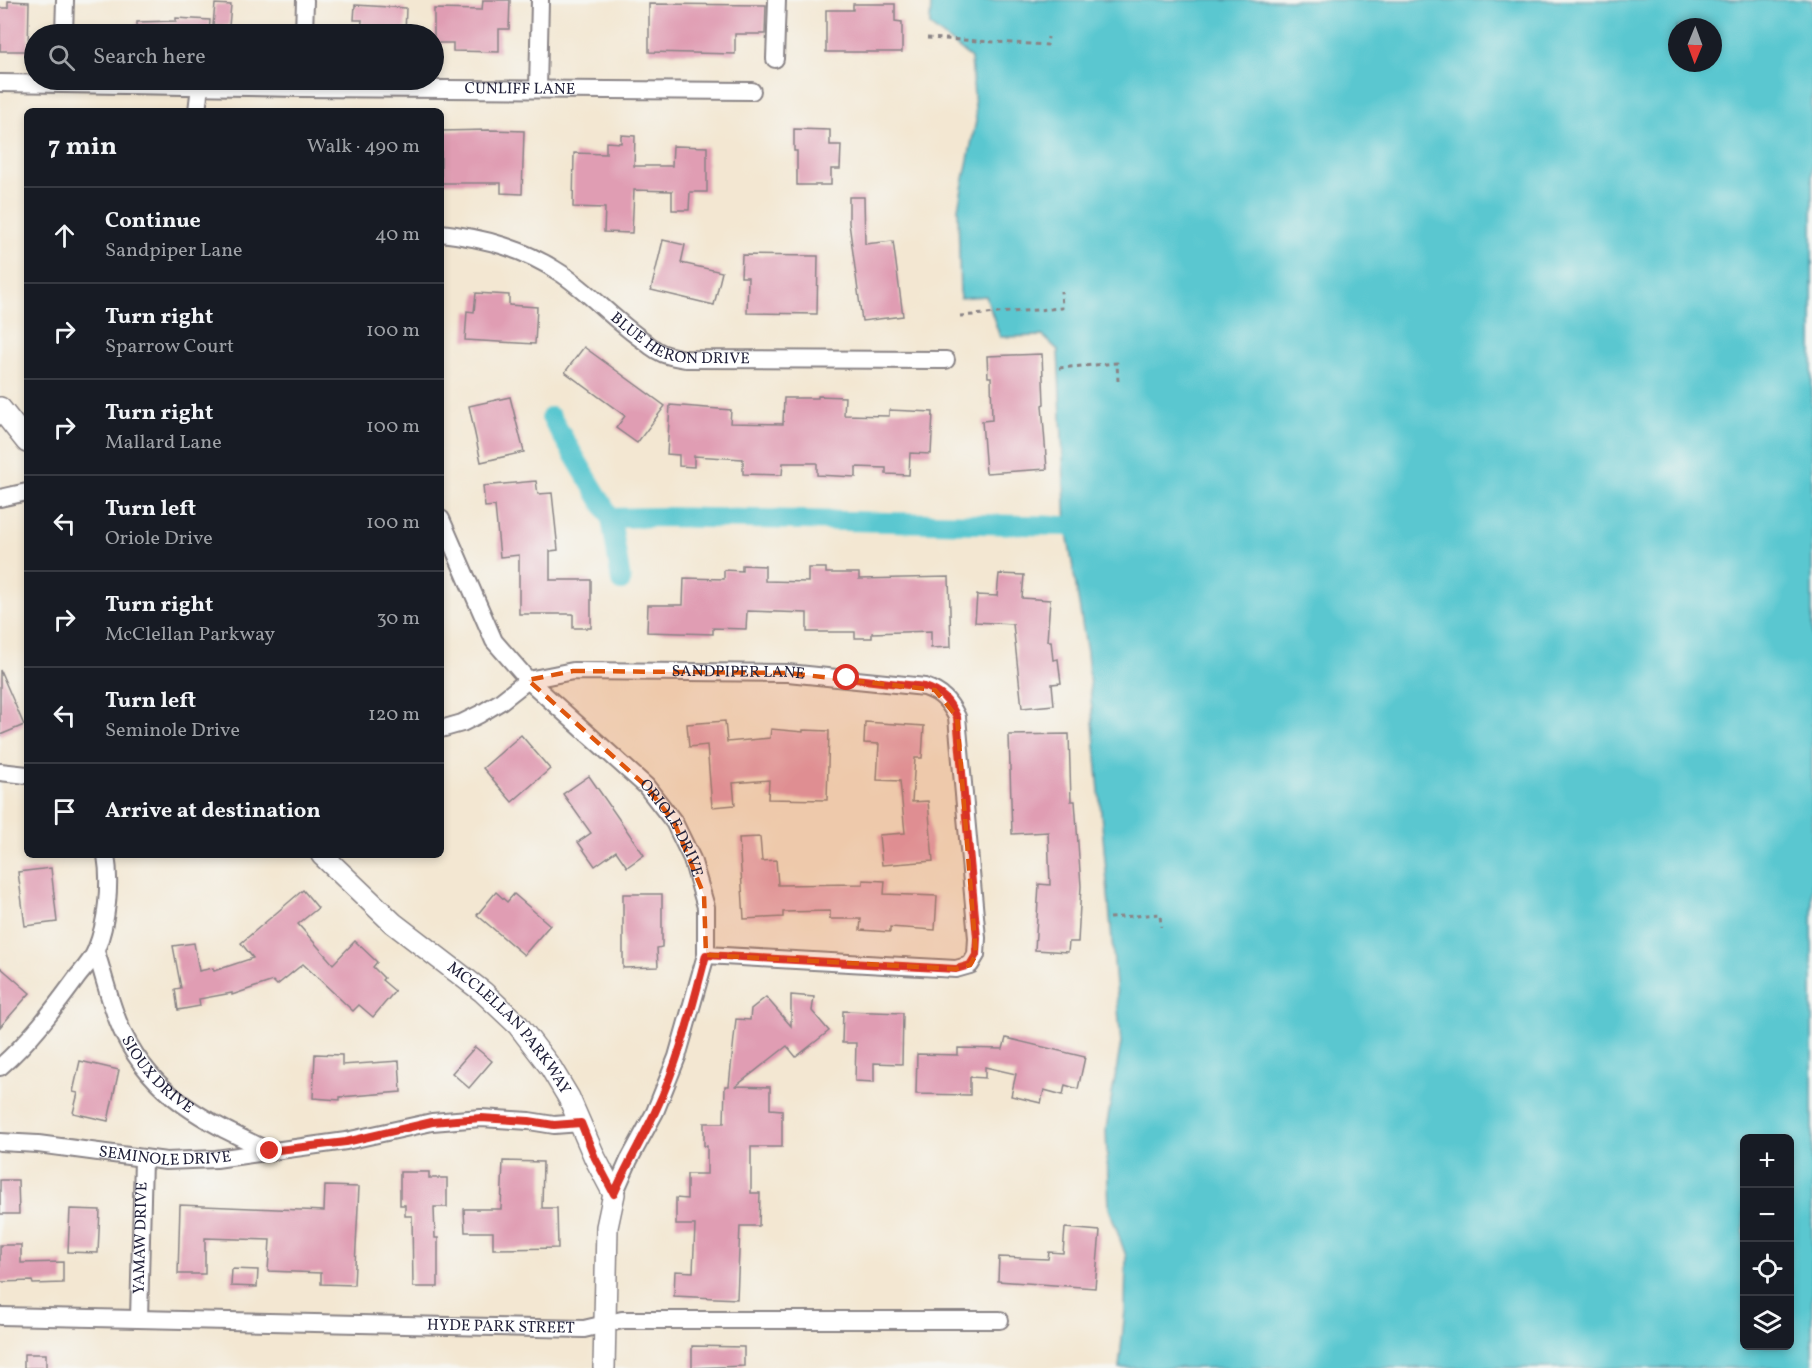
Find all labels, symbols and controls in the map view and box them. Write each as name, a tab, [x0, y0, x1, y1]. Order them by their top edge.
north arrow	[1668, 18, 1722, 72]
search box	[24, 24, 444, 90]
icon: search	[45, 41, 78, 74]
text: Search here	[93, 42, 206, 73]
street label: CUNLIFF LANE	[465, 78, 575, 101]
text: 7 min	[48, 129, 117, 165]
text: Walk · 490 m	[307, 133, 420, 161]
text: Continue	[105, 206, 201, 237]
icon: ahead	[48, 219, 81, 252]
text: 40 m	[375, 221, 420, 249]
text: Sandpiper Lane	[105, 237, 243, 265]
text: Turn right	[105, 302, 213, 333]
street label: BLUE HERON DRIVE	[605, 307, 750, 370]
icon: right	[48, 315, 81, 348]
text: 100 m	[366, 317, 420, 345]
text: Sparrow Court	[105, 333, 234, 361]
text: Turn right	[105, 398, 213, 429]
icon: right	[48, 411, 81, 444]
text: 100 m	[366, 413, 420, 441]
text: Mallard Lane	[105, 429, 222, 457]
text: Turn left	[105, 494, 196, 525]
icon: left	[48, 507, 81, 540]
text: 100 m	[366, 509, 420, 537]
text: Oriole Drive	[105, 525, 213, 553]
text: Turn right	[105, 590, 213, 621]
icon: right	[48, 603, 81, 636]
text: 30 m	[376, 605, 420, 633]
text: McClellan Parkway	[105, 621, 275, 649]
street label: SANDPIPER LANE	[671, 661, 806, 686]
route start	[833, 664, 859, 690]
text: Turn left	[105, 686, 196, 717]
icon: left	[48, 699, 81, 732]
text: 120 m	[368, 701, 420, 729]
text: Seminole Drive	[105, 717, 240, 745]
street label: ORIOLE DRIVE	[634, 775, 708, 880]
icon: arrive	[48, 795, 81, 828]
text: Arrive at destination	[105, 796, 321, 827]
street label: MCCLELLAN PARKWAY	[442, 957, 575, 1099]
street label: SIOUX DRIVE	[115, 1032, 198, 1119]
map controls	[1740, 1134, 1794, 1350]
button: +	[1740, 1134, 1794, 1188]
route end	[256, 1137, 282, 1163]
street label: SEMINOLE DRIVE	[97, 1141, 233, 1172]
street label: YAMAW DRIVE	[129, 1182, 153, 1294]
button: −	[1740, 1188, 1794, 1242]
button: locate	[1740, 1242, 1794, 1296]
button: layers	[1740, 1296, 1794, 1350]
street label: HYDE PARK STREET	[427, 1315, 575, 1340]

